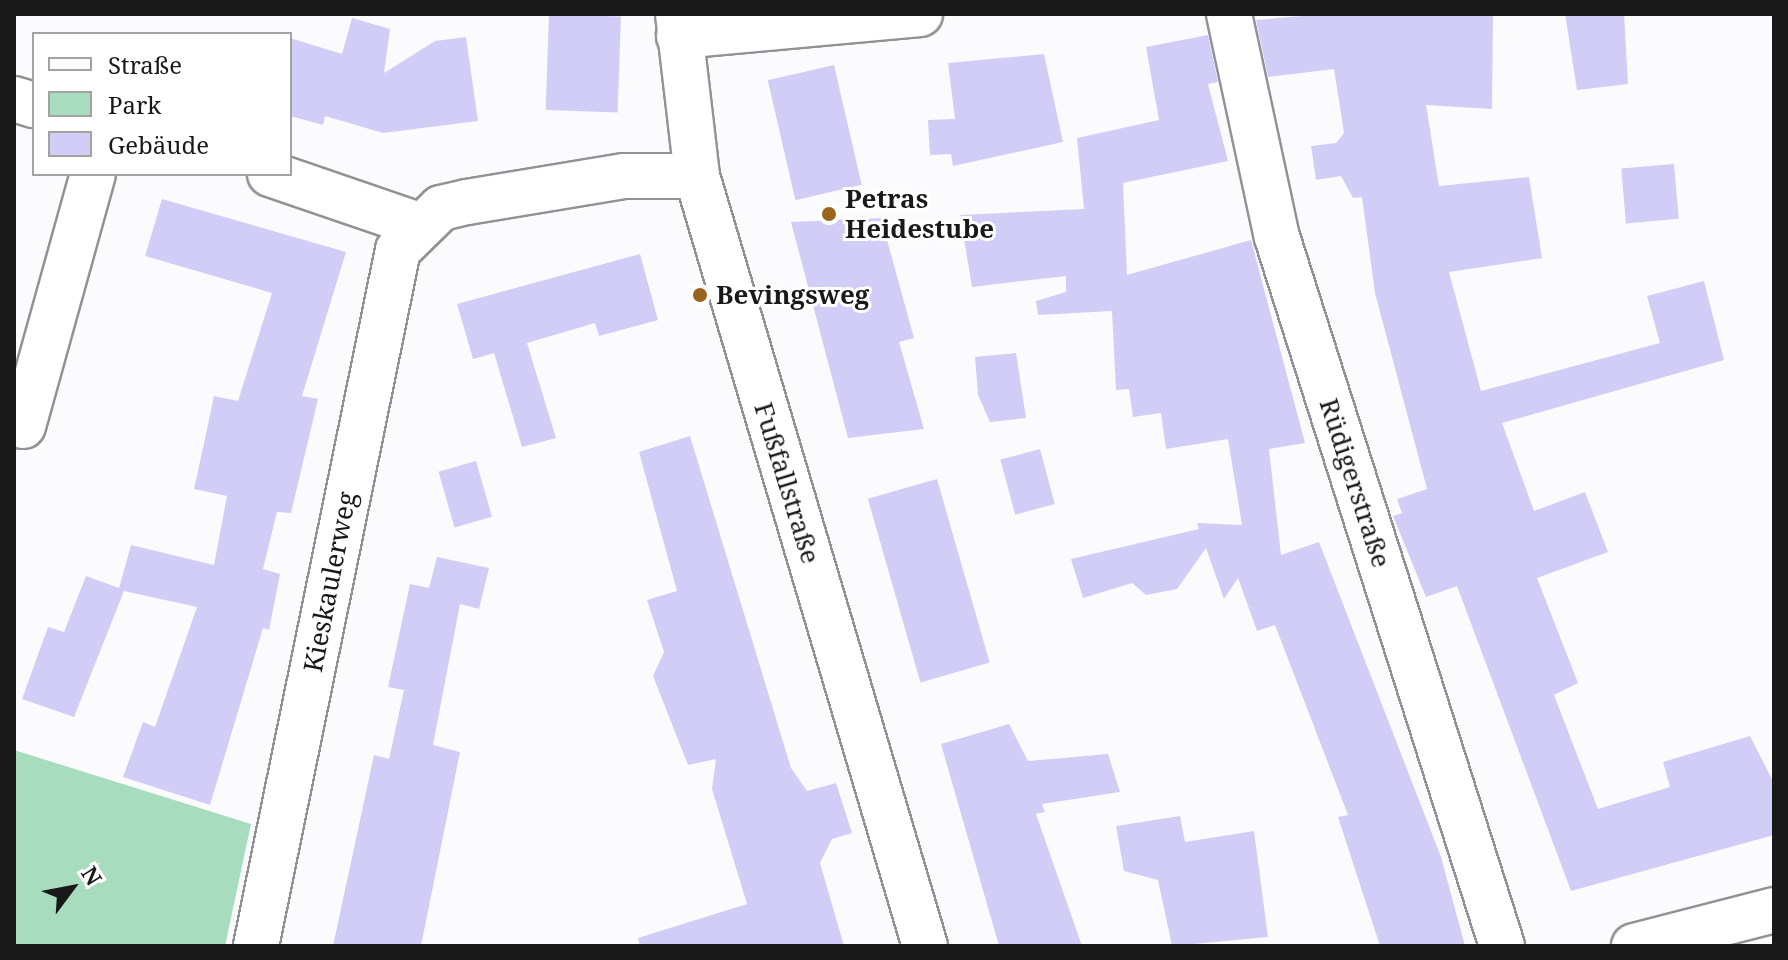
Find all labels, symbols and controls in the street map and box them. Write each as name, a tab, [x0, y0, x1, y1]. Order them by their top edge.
legend	[32, 32, 292, 176]
text: Straße	[108, 48, 182, 81]
text: Park	[108, 88, 161, 121]
text: Gebäude	[108, 128, 209, 161]
place label: Petras Heidestube	[845, 183, 994, 244]
marker: Petras Heidestube	[820, 205, 838, 223]
place label: Bevingsweg	[716, 279, 869, 311]
marker: Bevingsweg	[691, 286, 709, 304]
street label: Rüdigerstraße	[1313, 395, 1397, 571]
street label: Fußfallstraße	[748, 399, 826, 567]
street label: Kieskaulerweg	[297, 489, 363, 675]
north arrow	[32, 848, 112, 928]
text: N	[75, 860, 110, 891]

